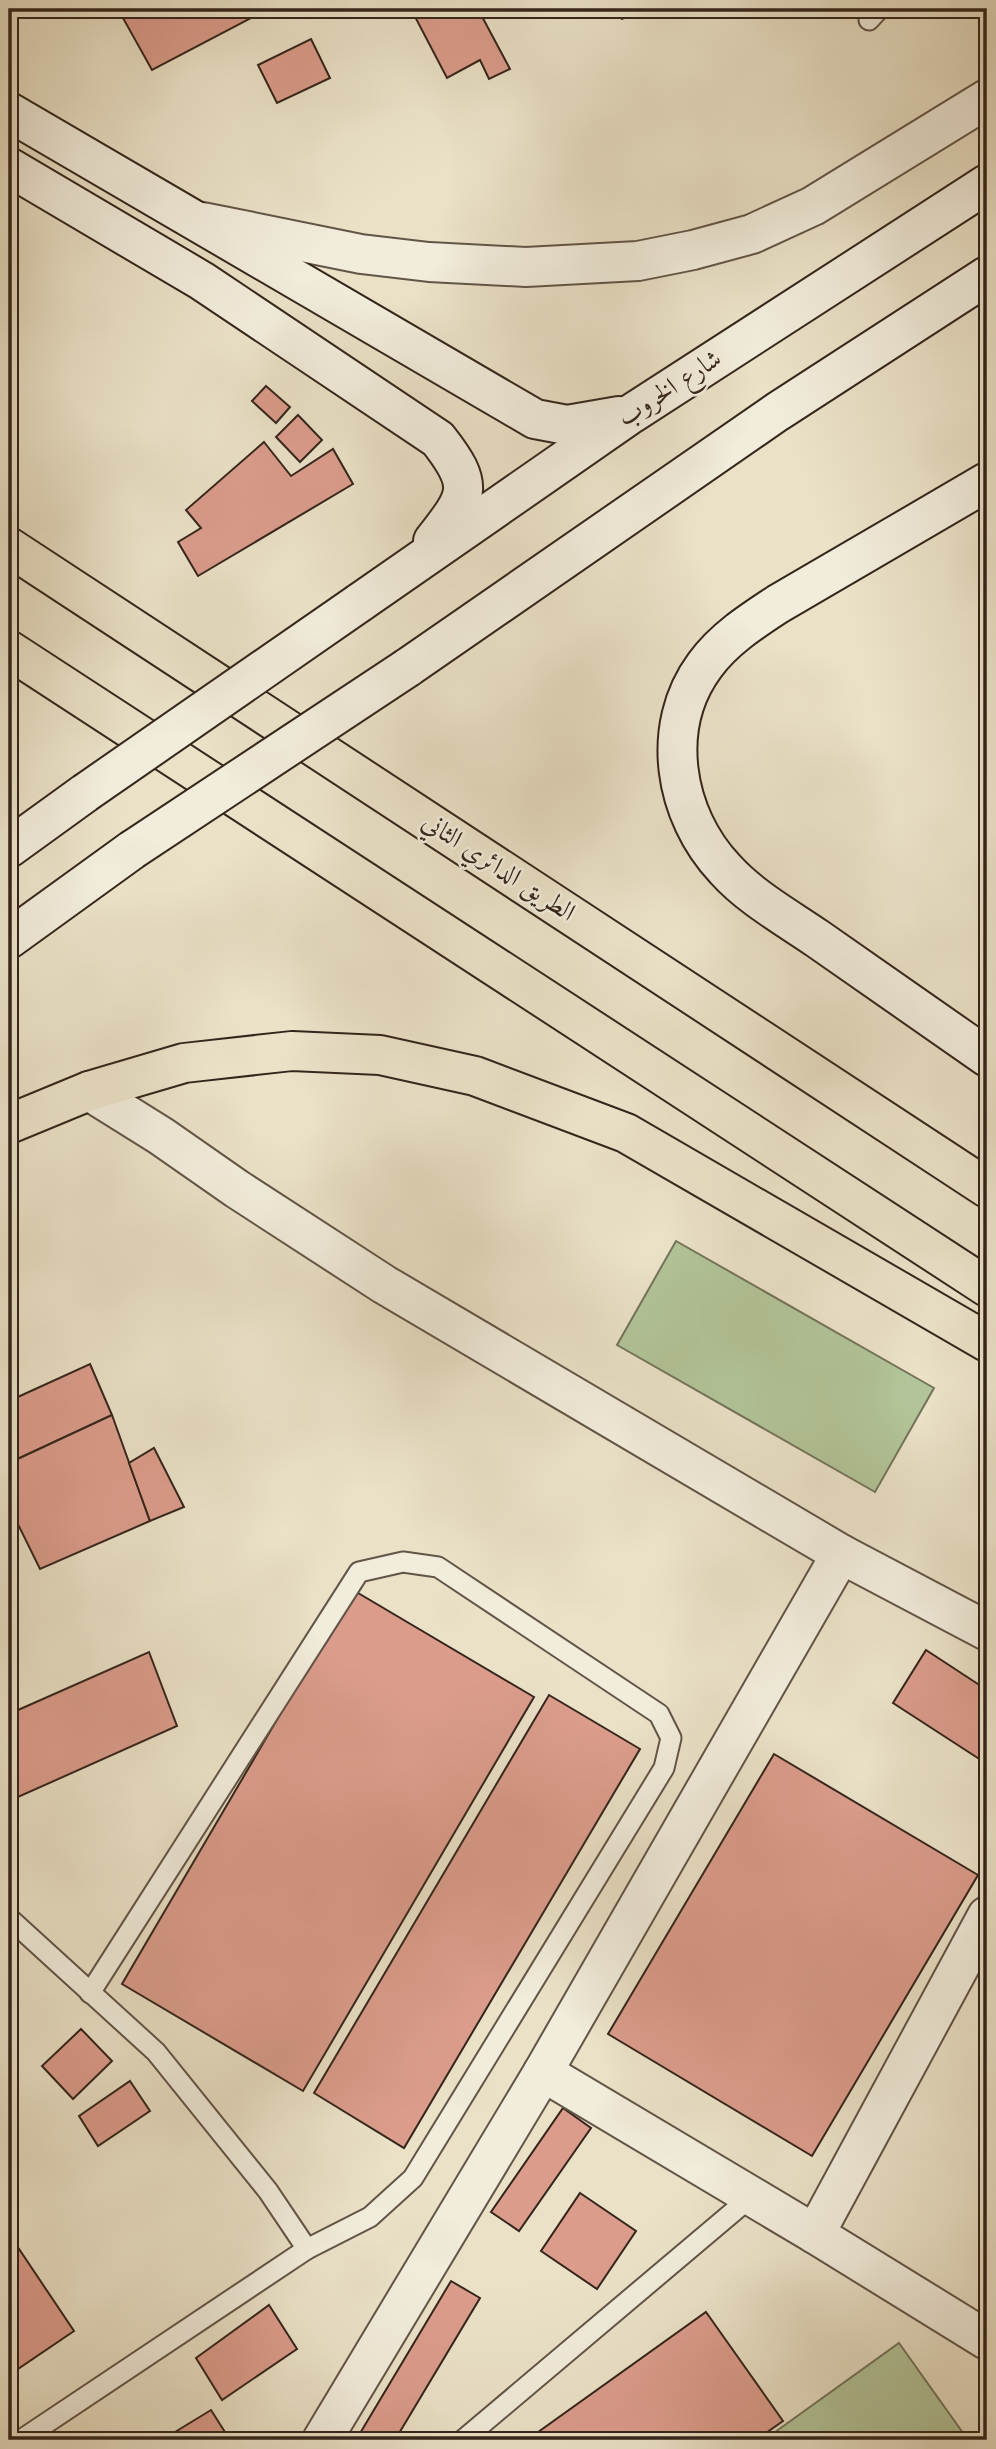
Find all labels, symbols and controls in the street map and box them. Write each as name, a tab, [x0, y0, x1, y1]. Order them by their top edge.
street label: شارع الخروب	[613, 346, 730, 438]
street label: الطريق الدائري الثاني	[413, 809, 579, 933]

